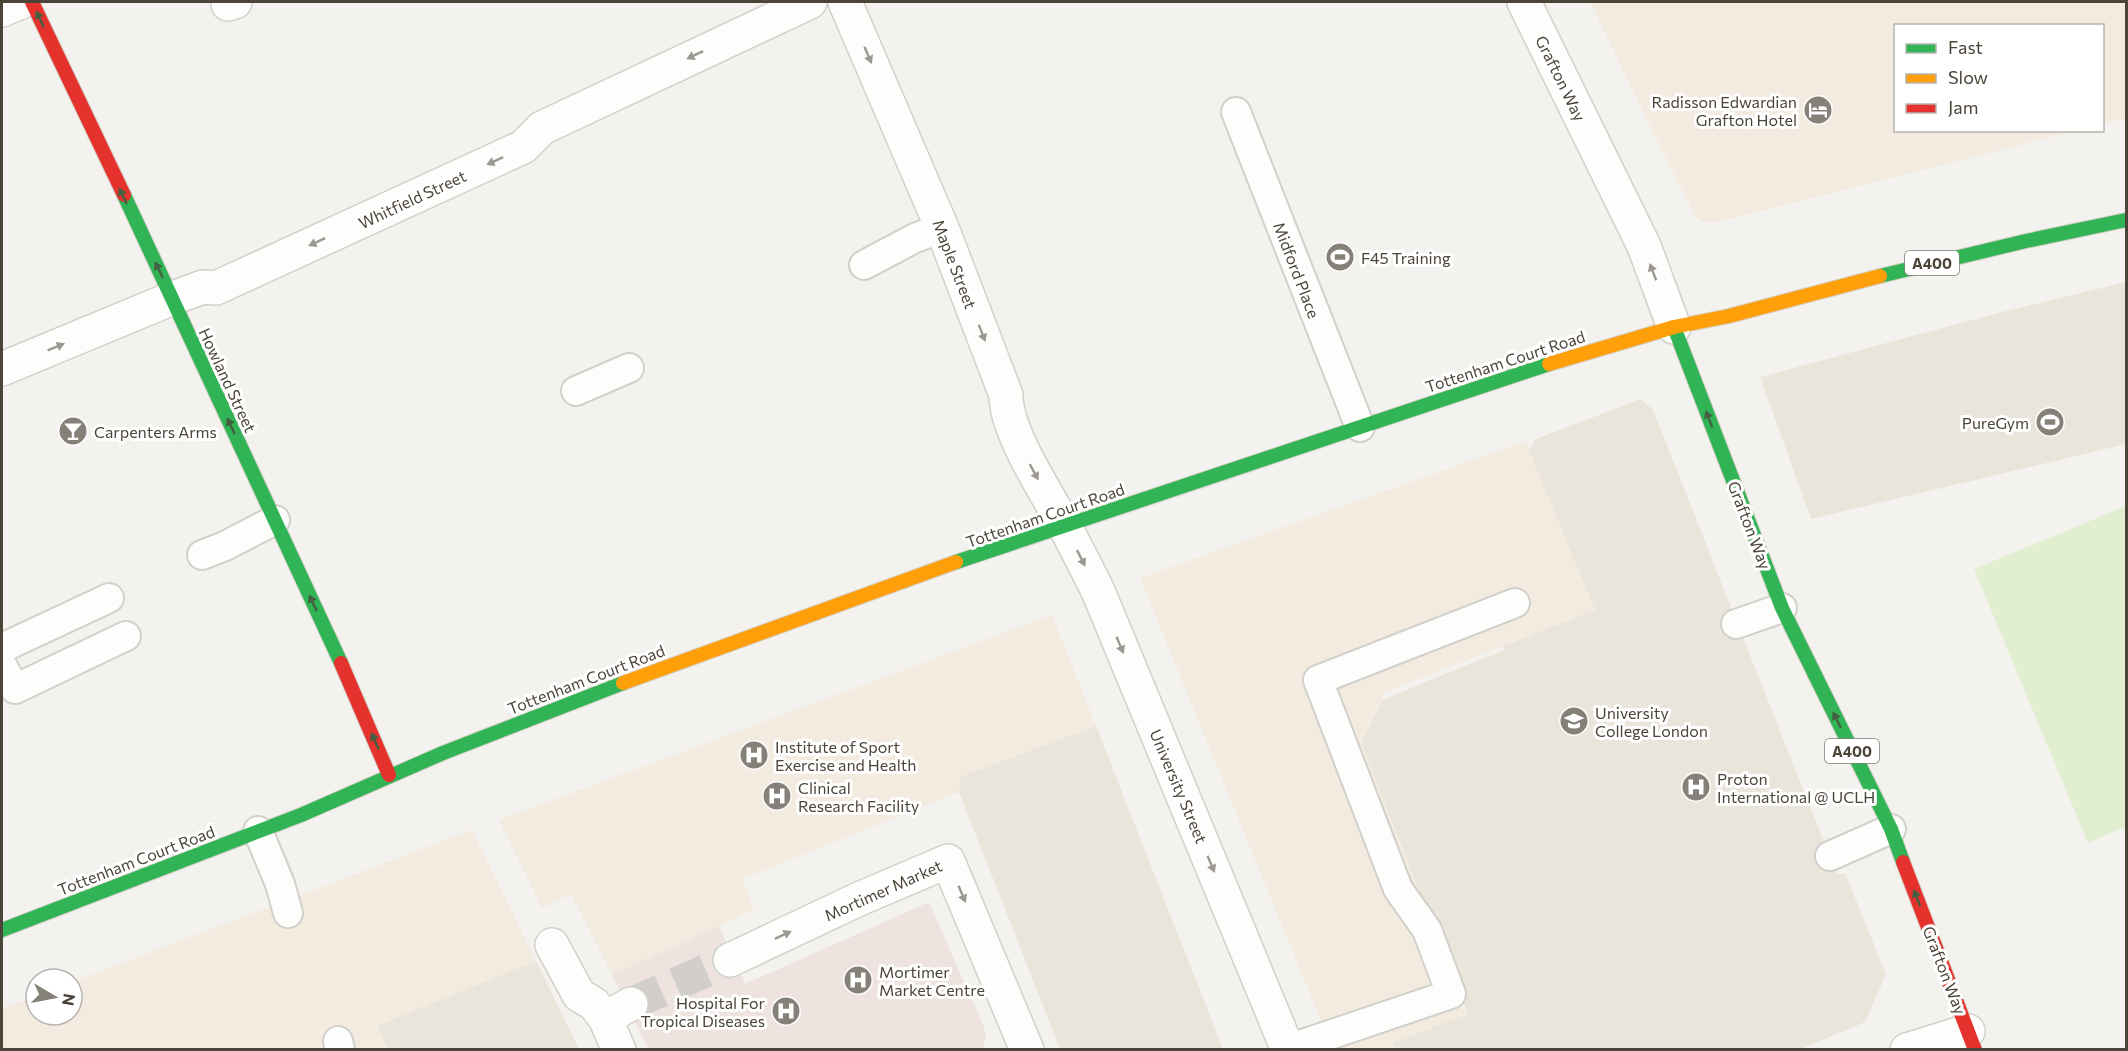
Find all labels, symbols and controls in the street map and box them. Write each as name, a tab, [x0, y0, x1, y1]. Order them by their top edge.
one-way arrow	[36, 11, 45, 28]
legend	[1894, 24, 2104, 132]
street label: Grafton Way	[1532, 32, 1590, 124]
text: Fast	[1948, 36, 1983, 58]
one-way arrow	[863, 47, 873, 65]
one-way arrow	[686, 51, 703, 60]
text: Slow	[1948, 66, 1988, 88]
place label: Radisson Edwardian Grafton Hotel	[1652, 92, 1797, 129]
hotel icon: Radisson Edwardian Grafton Hotel	[1802, 94, 1834, 126]
text: Jam	[1948, 96, 1978, 118]
one-way arrow	[486, 156, 503, 165]
street label: Whitfield Street	[355, 166, 469, 232]
one-way arrow	[119, 187, 128, 204]
street label: Maple Street	[929, 217, 981, 312]
street label: Midford Place	[1270, 219, 1324, 321]
one-way arrow	[308, 237, 326, 247]
sports icon: F45 Training	[1324, 241, 1356, 273]
place label: F45 Training	[1361, 248, 1451, 267]
road number: A400	[1905, 251, 1959, 275]
one-way arrow	[154, 261, 163, 278]
one-way arrow	[1648, 263, 1658, 281]
one-way arrow	[978, 324, 987, 342]
street label: Howland Street	[195, 325, 261, 436]
street label: Tottenham Court Road	[1423, 326, 1587, 396]
one-way arrow	[47, 342, 65, 352]
sports icon: PureGym	[2034, 406, 2066, 438]
one-way arrow	[1704, 409, 1714, 427]
place label: PureGym	[1962, 413, 2029, 432]
bar icon: Carpenters Arms	[57, 415, 89, 447]
one-way arrow	[227, 418, 236, 435]
place label: Carpenters Arms	[94, 422, 217, 441]
one-way arrow	[1029, 463, 1039, 480]
street label: Grafton Way	[1724, 478, 1776, 572]
street label: Tottenham Court Road	[963, 479, 1127, 551]
one-way arrow	[1076, 550, 1086, 567]
one-way arrow	[309, 595, 318, 612]
one-way arrow	[1115, 637, 1125, 655]
street label: Tottenham Court Road	[505, 640, 667, 718]
place label: University College London	[1595, 703, 1708, 740]
school or university icon: University College London	[1558, 705, 1590, 737]
one-way arrow	[1833, 712, 1842, 729]
street label: University Street	[1146, 726, 1212, 846]
one-way arrow	[370, 731, 380, 749]
place label: Institute of Sport Exercise and Health	[775, 737, 916, 774]
hospital icon: Institute of Sport Exercise and Health	[738, 739, 770, 771]
road number: A400	[1825, 739, 1879, 763]
place label: Proton International @ UCLH	[1717, 769, 1875, 806]
hospital icon: Proton International @ UCLH	[1680, 771, 1712, 803]
place label: Clinical Research Facility	[798, 778, 919, 815]
hospital icon: Clinical Research Facility	[761, 780, 793, 812]
street label: Tottenham Court Road	[55, 821, 217, 899]
street label: Mortimer Market	[821, 855, 945, 924]
one-way arrow	[1206, 856, 1216, 874]
one-way arrow	[958, 885, 967, 903]
one-way arrow	[1912, 889, 1921, 907]
street label: Grafton Way	[1919, 923, 1971, 1017]
one-way arrow	[775, 930, 792, 939]
place label: Mortimer Market Centre	[879, 962, 985, 999]
hospital icon: Mortimer Market Centre	[842, 964, 874, 996]
north arrow	[24, 967, 84, 1027]
text: N	[59, 992, 80, 1007]
place label: Hospital For Tropical Diseases	[640, 993, 766, 1030]
hospital icon: Hospital For Tropical Diseases	[770, 995, 802, 1027]

